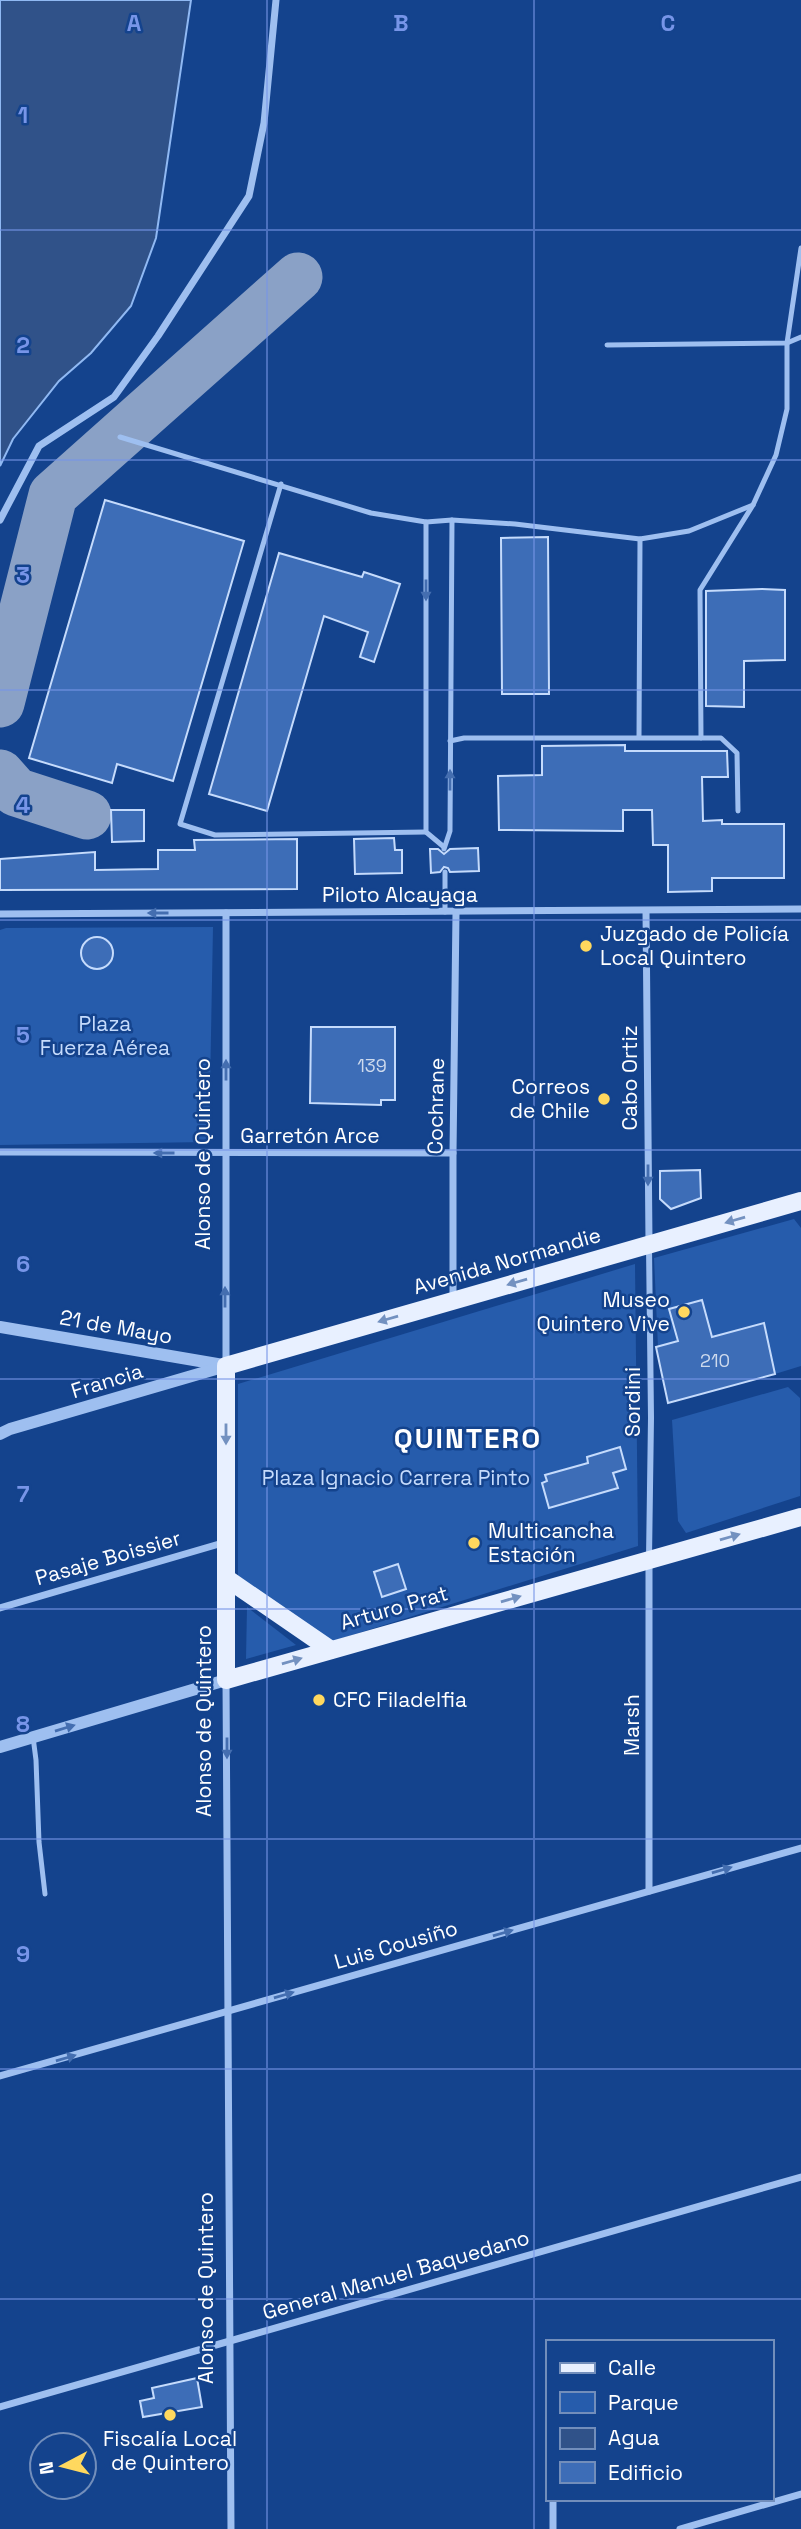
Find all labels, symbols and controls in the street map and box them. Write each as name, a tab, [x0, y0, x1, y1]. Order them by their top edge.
text: A	[127, 8, 142, 38]
text: B	[393, 8, 409, 38]
text: C	[661, 8, 675, 38]
text: 1	[18, 100, 28, 130]
text: 2	[16, 330, 30, 360]
text: 3	[16, 560, 30, 590]
one-way arrow	[420, 579, 432, 601]
one-way arrow	[444, 769, 456, 791]
text: 4	[16, 790, 31, 820]
street label: Piloto Alcayaga	[322, 881, 478, 908]
one-way arrow	[147, 907, 169, 919]
place label: Juzgado de Policía Local Quintero	[600, 920, 789, 971]
marker: Juzgado de Policía Local Quintero	[578, 938, 594, 954]
park label: Plaza Fuerza Aérea	[40, 1010, 170, 1061]
text: 5	[16, 1020, 30, 1050]
street label: Cabo Ortiz	[616, 1025, 643, 1131]
house number: 139	[357, 1054, 387, 1077]
street label: Cochrane	[421, 1057, 450, 1155]
street label: Alonso de Quintero	[189, 1058, 216, 1250]
one-way arrow	[220, 1059, 232, 1081]
place label: Correos de Chile	[510, 1073, 590, 1124]
marker: Correos de Chile	[596, 1091, 612, 1107]
street label: Garretón Arce	[240, 1122, 380, 1149]
one-way arrow	[153, 1147, 175, 1159]
one-way arrow	[642, 1164, 654, 1186]
one-way arrow	[725, 1215, 746, 1225]
street label: Avenida Normandie	[410, 1221, 604, 1300]
text: 6	[16, 1249, 30, 1279]
one-way arrow	[506, 1278, 527, 1288]
one-way arrow	[219, 1286, 231, 1308]
place label: Museo Quintero Vive	[537, 1286, 670, 1337]
street label: 21 de Mayo	[58, 1303, 175, 1350]
marker: Museo Quintero Vive	[676, 1304, 692, 1320]
one-way arrow	[377, 1315, 398, 1325]
house number: 210	[700, 1349, 730, 1372]
street label: Francia	[68, 1357, 146, 1404]
street label: Sordini	[619, 1367, 646, 1437]
district label: QUINTERO	[394, 1420, 542, 1456]
one-way arrow	[220, 1423, 232, 1445]
park label: Plaza Ignacio Carrera Pinto	[262, 1464, 530, 1491]
text: 7	[17, 1479, 30, 1509]
place label: Multicancha Estación	[488, 1517, 614, 1568]
street label: Pasaje Boissier	[32, 1524, 184, 1591]
one-way arrow	[719, 1531, 741, 1542]
marker: Multicancha Estación	[466, 1535, 482, 1551]
street label: Arturo Prat	[337, 1579, 451, 1636]
one-way arrow	[500, 1593, 522, 1604]
street label: Alonso de Quintero	[190, 1625, 217, 1817]
one-way arrow	[281, 1655, 303, 1666]
place label: CFC Filadelfia	[333, 1686, 467, 1713]
marker: CFC Filadelfia	[311, 1692, 327, 1708]
street label: Marsh	[618, 1694, 645, 1756]
text: 8	[16, 1709, 30, 1739]
one-way arrow	[55, 1722, 76, 1732]
one-way arrow	[221, 1737, 233, 1759]
one-way arrow	[712, 1865, 733, 1875]
street label: Luis Cousiño	[331, 1914, 461, 1975]
one-way arrow	[493, 1927, 514, 1937]
text: 9	[16, 1939, 30, 1969]
one-way arrow	[274, 1990, 295, 2000]
one-way arrow	[55, 2052, 76, 2062]
street label: Alonso de Quintero	[192, 2192, 219, 2384]
street label: General Manuel Baquedano	[259, 2223, 532, 2326]
legend	[546, 2340, 773, 2501]
text: Calle	[608, 2354, 656, 2381]
text: Parque	[608, 2389, 679, 2416]
marker: Fiscalía Local de Quintero	[162, 2407, 178, 2423]
text: Agua	[608, 2424, 660, 2451]
place label: Fiscalía Local de Quintero	[103, 2425, 237, 2476]
north arrow	[28, 2431, 98, 2501]
text: Edificio	[608, 2459, 683, 2486]
text: N	[33, 2460, 60, 2476]

